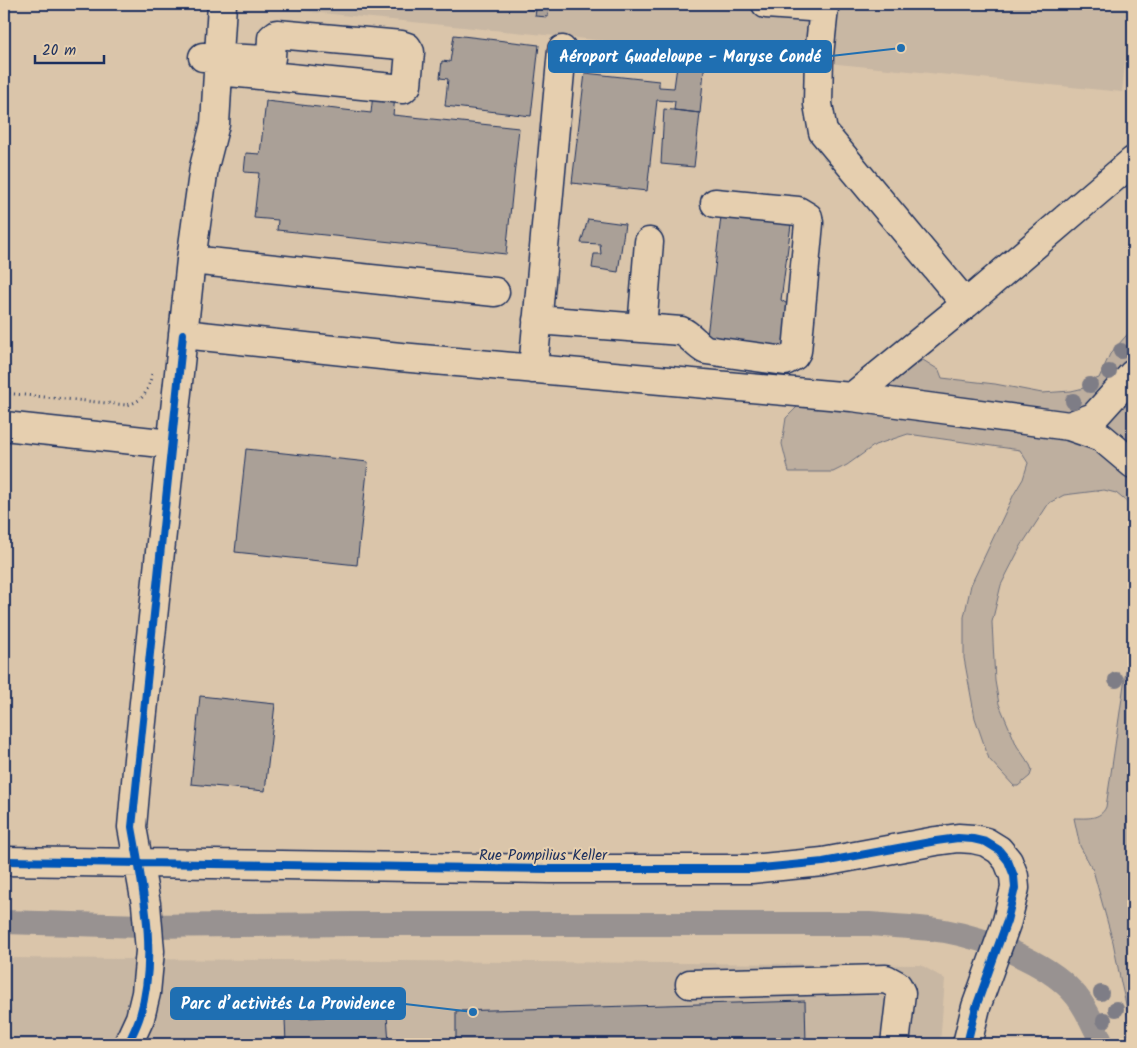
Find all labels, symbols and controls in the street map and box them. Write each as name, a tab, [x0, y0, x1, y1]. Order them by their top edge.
scale bar	[35, 32, 104, 64]
text: 20 m	[42, 39, 76, 63]
callout: Aéroport Guadeloupe - Maryse Condé	[549, 41, 831, 72]
text: Aéroport Guadeloupe - Maryse Condé	[559, 45, 822, 70]
street label: Rue Pompilius Keller	[479, 844, 608, 868]
callout: Parc d’activités La Providence	[171, 988, 405, 1019]
text: Parc d’activités La Providence	[181, 992, 395, 1017]

